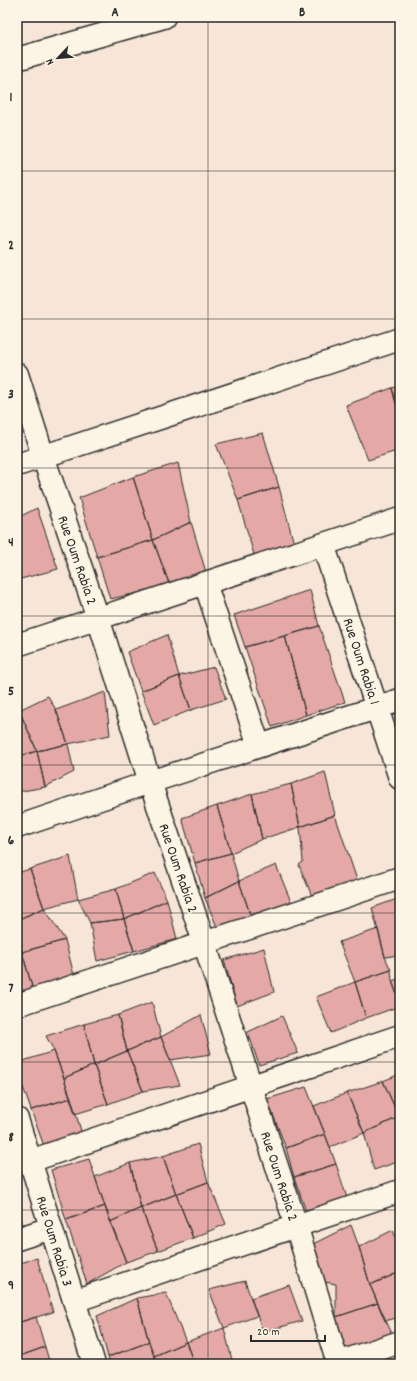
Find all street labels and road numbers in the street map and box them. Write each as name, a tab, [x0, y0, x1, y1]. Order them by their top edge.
street label: Rue Oum Rabia 2	[51, 513, 102, 608]
street label: Rue Oum Rabia 1	[336, 615, 384, 708]
street label: Rue Oum Rabia 2	[152, 821, 203, 916]
street label: Rue Oum Rabia 2	[253, 1129, 303, 1224]
street label: Rue Oum Rabia 3	[29, 1194, 77, 1289]

